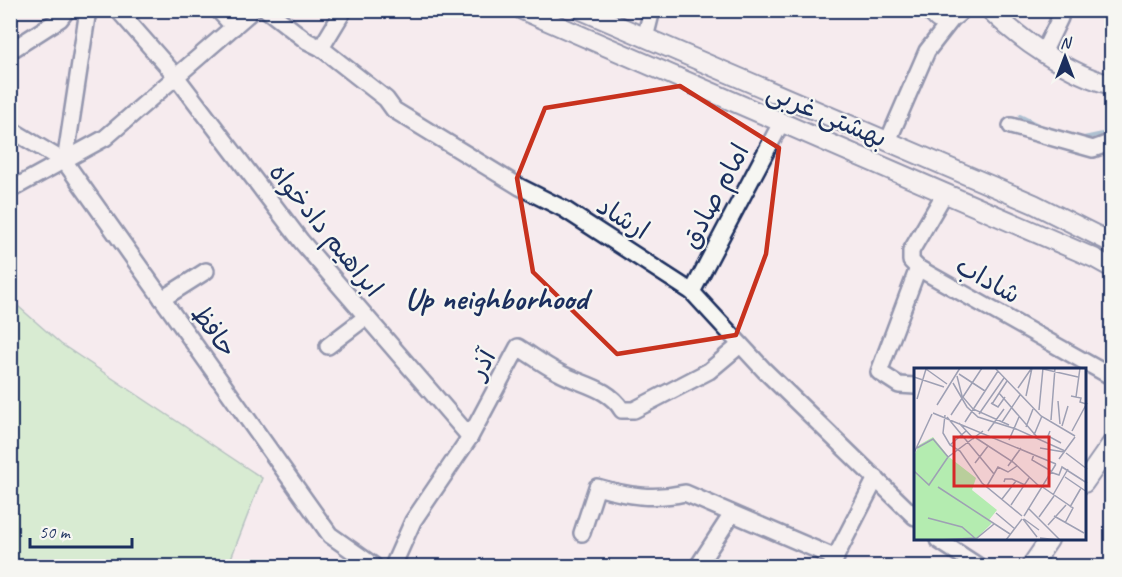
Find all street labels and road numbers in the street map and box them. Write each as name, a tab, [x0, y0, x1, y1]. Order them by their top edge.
street label: بهشتی غربی	[762, 75, 892, 155]
street label: امام صادق	[674, 138, 759, 256]
street label: ابراهیم دادخواه	[260, 156, 390, 306]
street label: ارشاد	[590, 189, 656, 247]
street label: شاداب	[950, 249, 1026, 311]
street label: حافظ	[184, 298, 244, 364]
street label: آذر	[460, 342, 504, 386]

